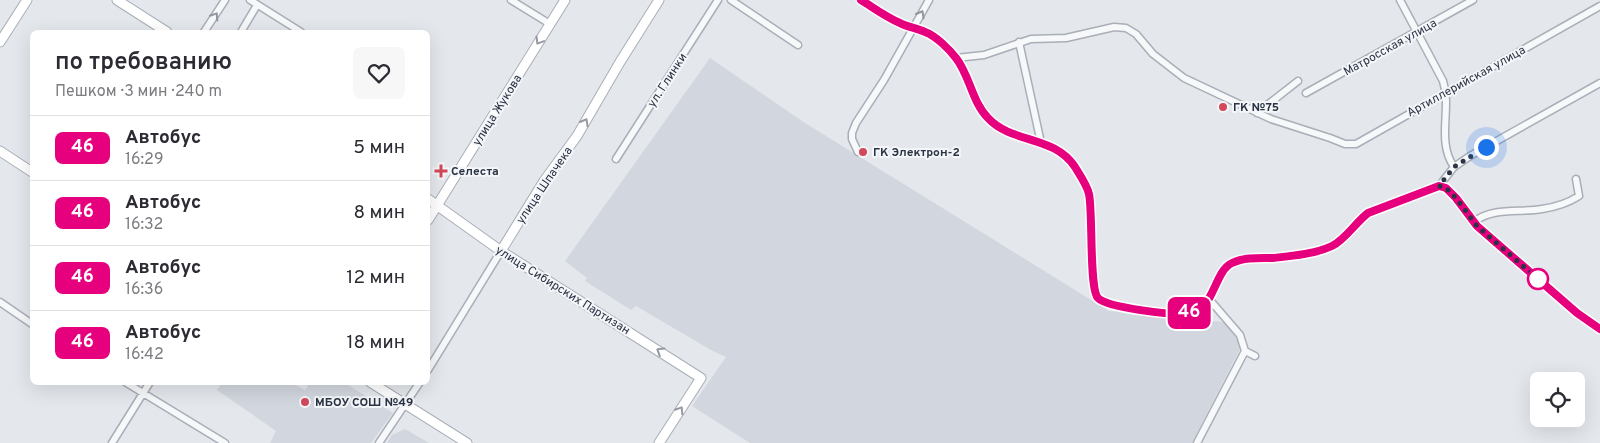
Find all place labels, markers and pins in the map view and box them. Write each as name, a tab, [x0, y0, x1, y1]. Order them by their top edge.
place label: ГК №75	[1233, 100, 1279, 116]
marker: ГК №75	[1217, 101, 1229, 113]
place label: ГК Электрон-2	[873, 145, 960, 161]
marker: ГК Электрон-2	[857, 146, 869, 158]
place label: Селеста	[451, 164, 499, 180]
marker: Селеста	[435, 165, 447, 177]
unlabelled marker	[1527, 268, 1549, 290]
place label: МБОУ СОШ №49	[315, 395, 413, 411]
marker: МБОУ СОШ №49	[299, 396, 311, 408]

